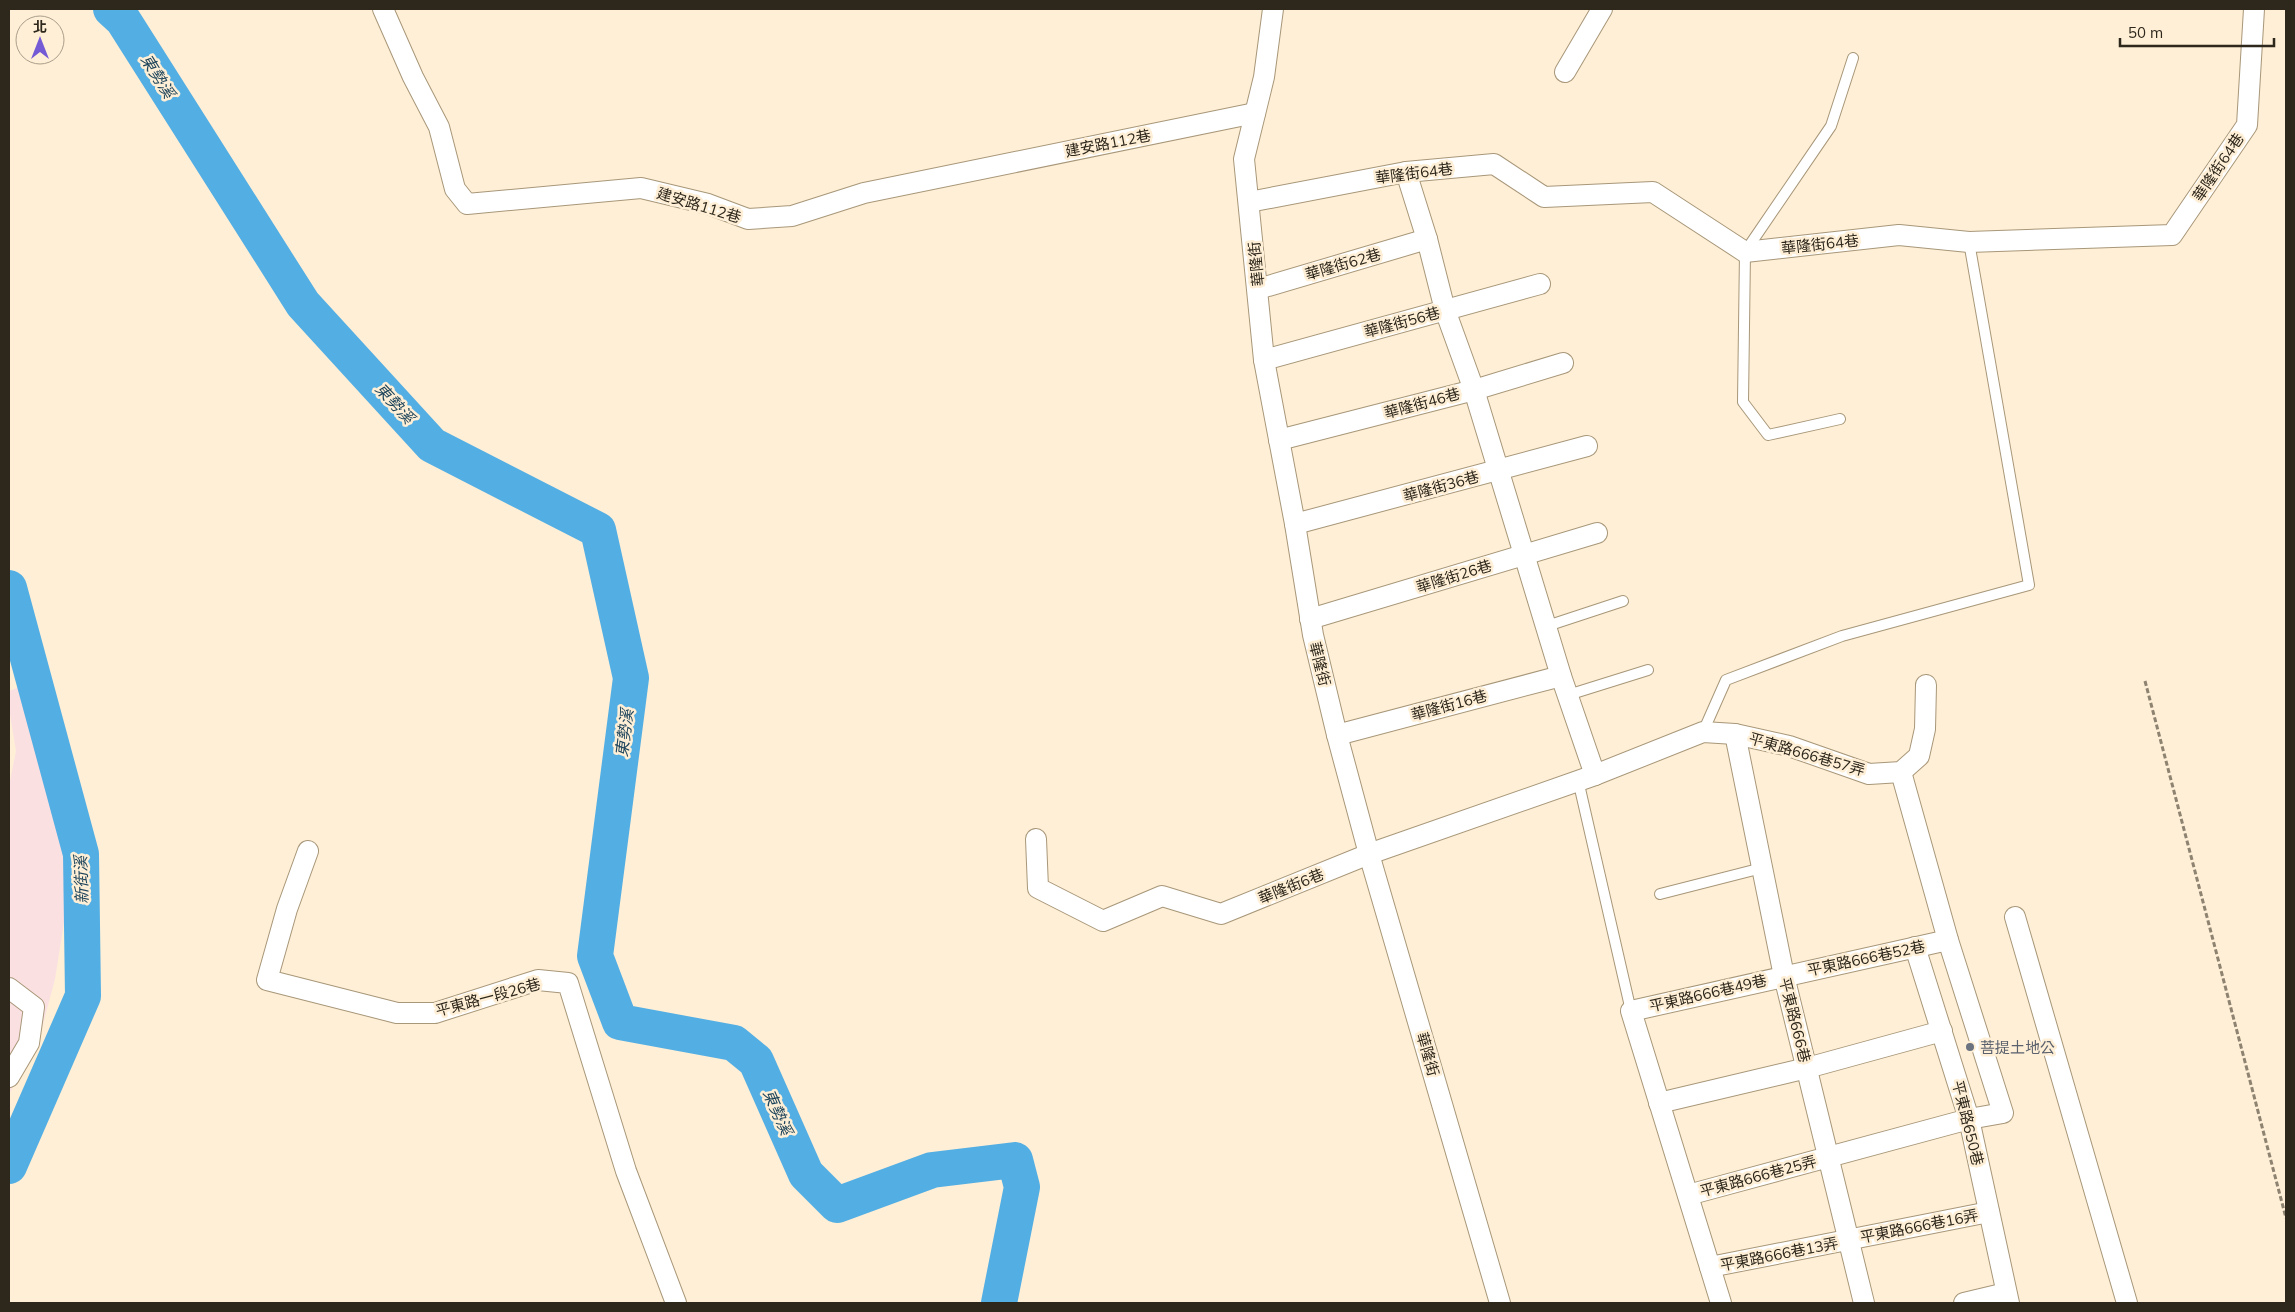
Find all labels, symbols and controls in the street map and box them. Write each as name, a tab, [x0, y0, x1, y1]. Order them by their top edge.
north arrow	[15, 15, 65, 65]
scale bar	[2120, 15, 2274, 47]
text: 北	[33, 18, 47, 36]
text: 50 m	[2128, 23, 2163, 42]
water label: 東勢溪	[137, 50, 180, 103]
street label: 建安路112巷	[1063, 125, 1153, 161]
street label: 華隆街64巷	[2188, 129, 2248, 205]
street label: 華隆街64巷	[1374, 159, 1454, 187]
street label: 建安路112巷	[655, 183, 743, 227]
street label: 華隆街64巷	[1780, 230, 1860, 258]
street label: 華隆街	[1244, 241, 1268, 287]
street label: 華隆街62巷	[1303, 244, 1383, 284]
street label: 華隆街56巷	[1362, 303, 1442, 341]
water label: 東勢溪	[371, 379, 420, 429]
street label: 華隆街46巷	[1382, 384, 1462, 422]
street label: 華隆街36巷	[1401, 467, 1481, 505]
street label: 華隆街26巷	[1414, 556, 1494, 596]
street label: 華隆街	[1305, 640, 1335, 688]
street label: 華隆街16巷	[1409, 686, 1489, 724]
water label: 東勢溪	[611, 706, 637, 758]
street label: 平東路666巷57弄	[1747, 728, 1867, 780]
water label: 新街溪	[70, 854, 92, 904]
street label: 華隆街6巷	[1255, 864, 1327, 908]
street label: 平東路666巷52巷	[1805, 936, 1927, 980]
street label: 平東路666巷49巷	[1647, 970, 1769, 1016]
street label: 平東路一段26巷	[433, 974, 543, 1020]
street label: 平東路666巷	[1775, 975, 1815, 1065]
street label: 華隆街	[1413, 1030, 1443, 1078]
place label: 菩提土地公	[1980, 1038, 2055, 1057]
marker: 菩提土地公	[1964, 1041, 1976, 1053]
street label: 平東路650巷	[1948, 1078, 1988, 1168]
water label: 東勢溪	[759, 1086, 798, 1140]
street label: 平東路666巷25弄	[1698, 1151, 1818, 1201]
street label: 平東路666巷16弄	[1858, 1205, 1980, 1247]
street label: 平東路666巷13弄	[1718, 1233, 1840, 1275]

